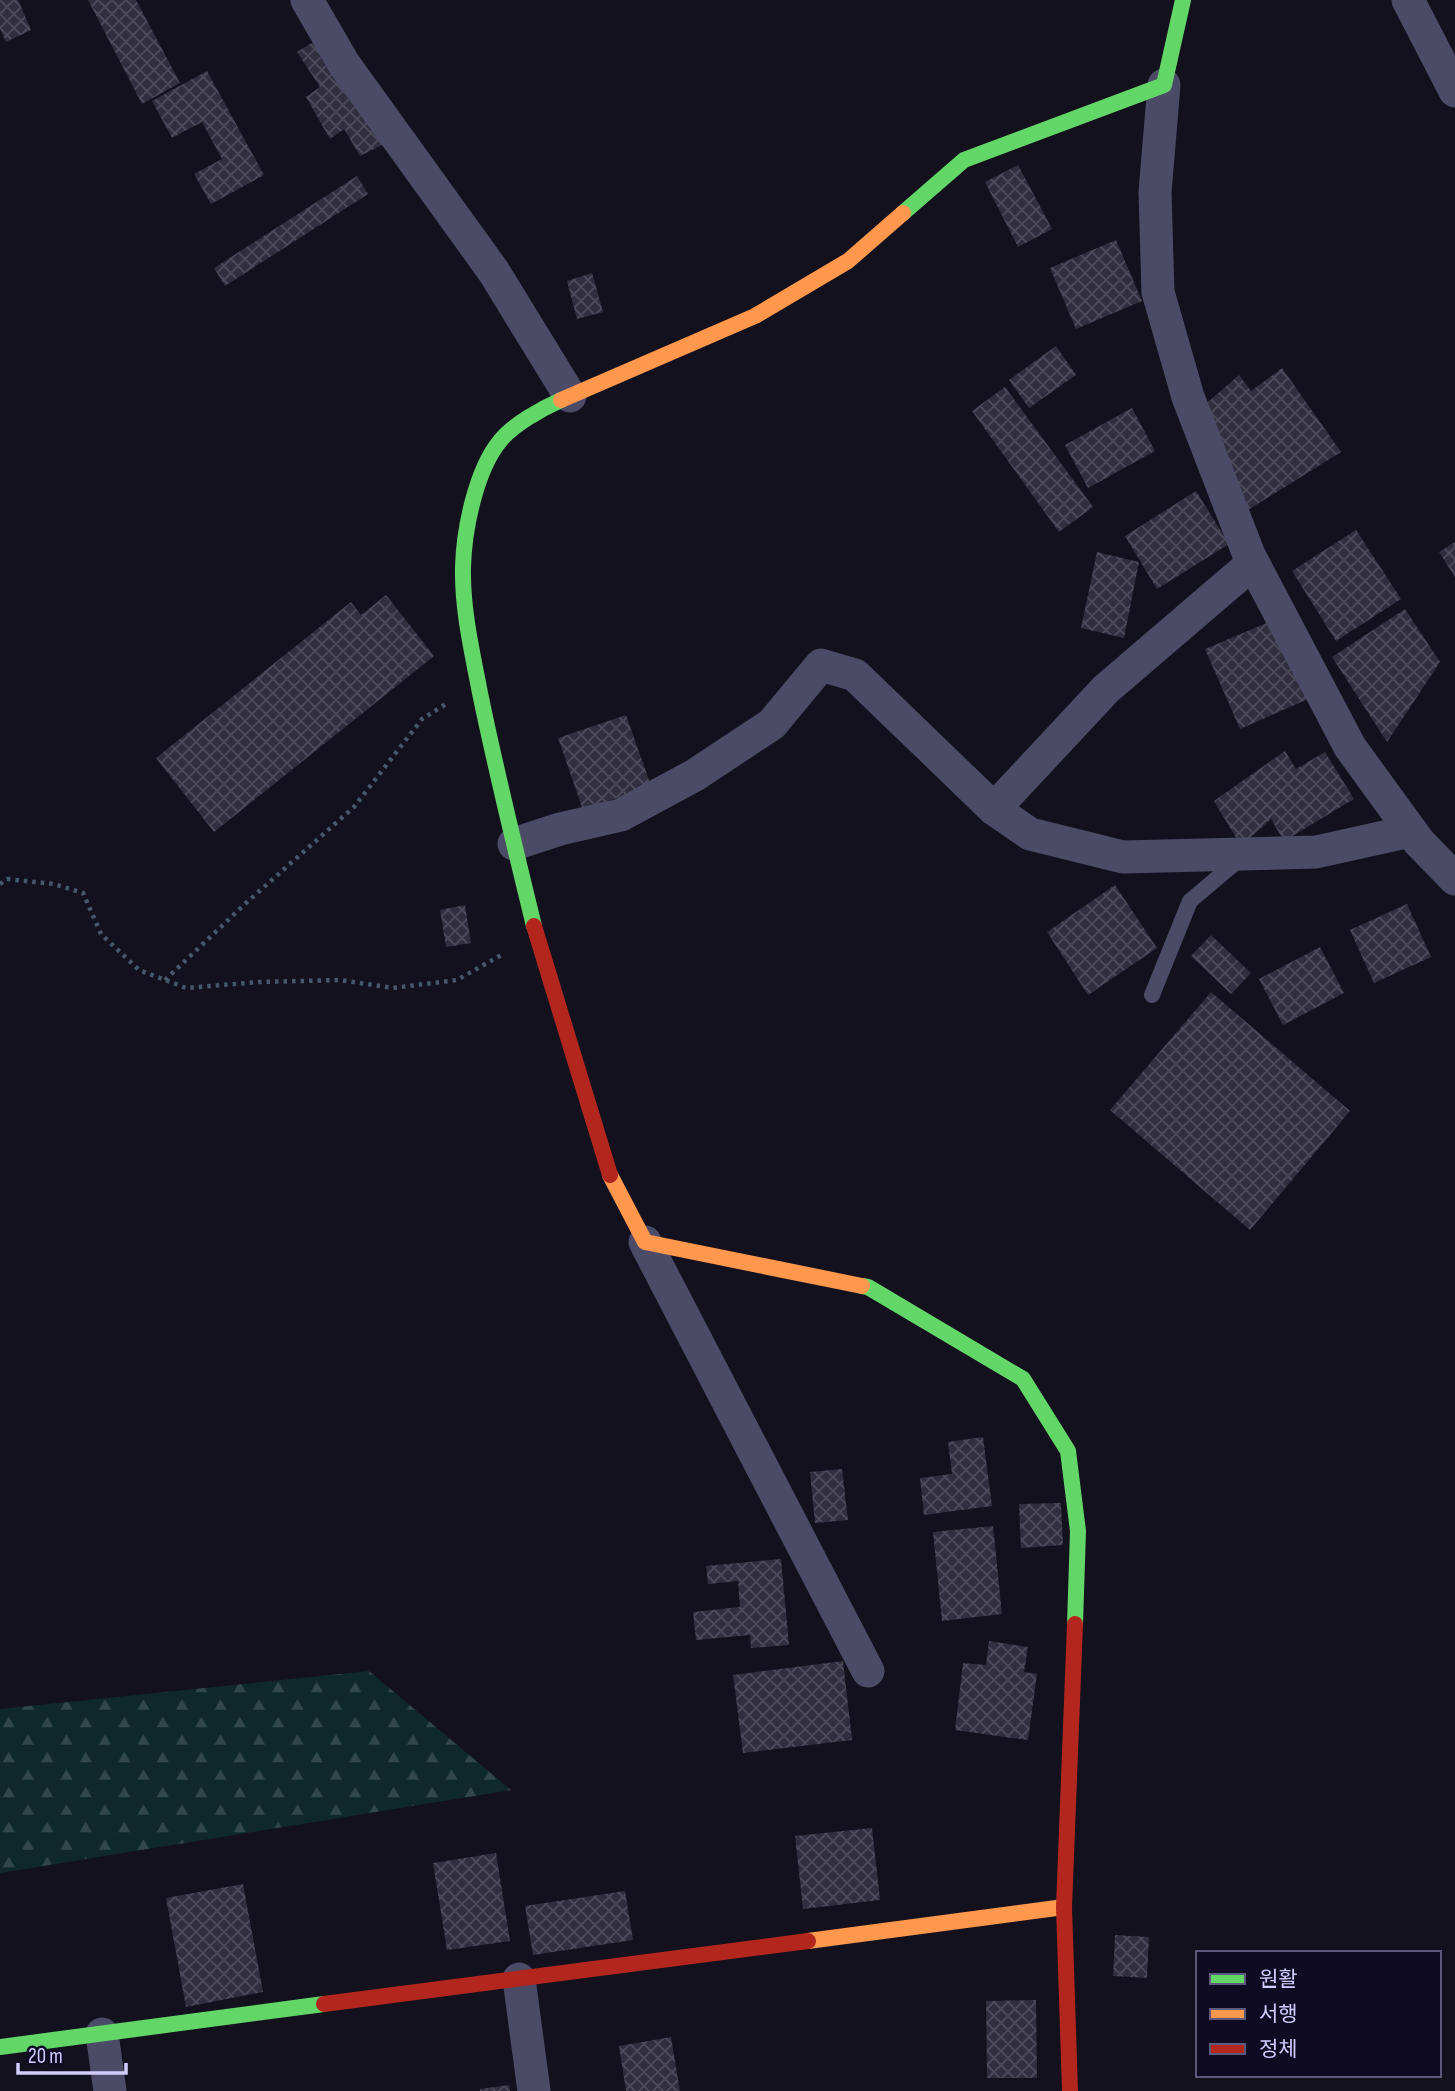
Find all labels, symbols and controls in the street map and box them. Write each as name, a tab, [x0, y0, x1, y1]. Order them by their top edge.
legend	[1196, 1951, 1441, 2077]
text: 원활	[1259, 1967, 1298, 1992]
text: 서행	[1259, 2002, 1298, 2027]
scale bar	[18, 2032, 126, 2076]
text: 정체	[1259, 2037, 1298, 2062]
text: 20 m	[28, 2044, 63, 2069]

